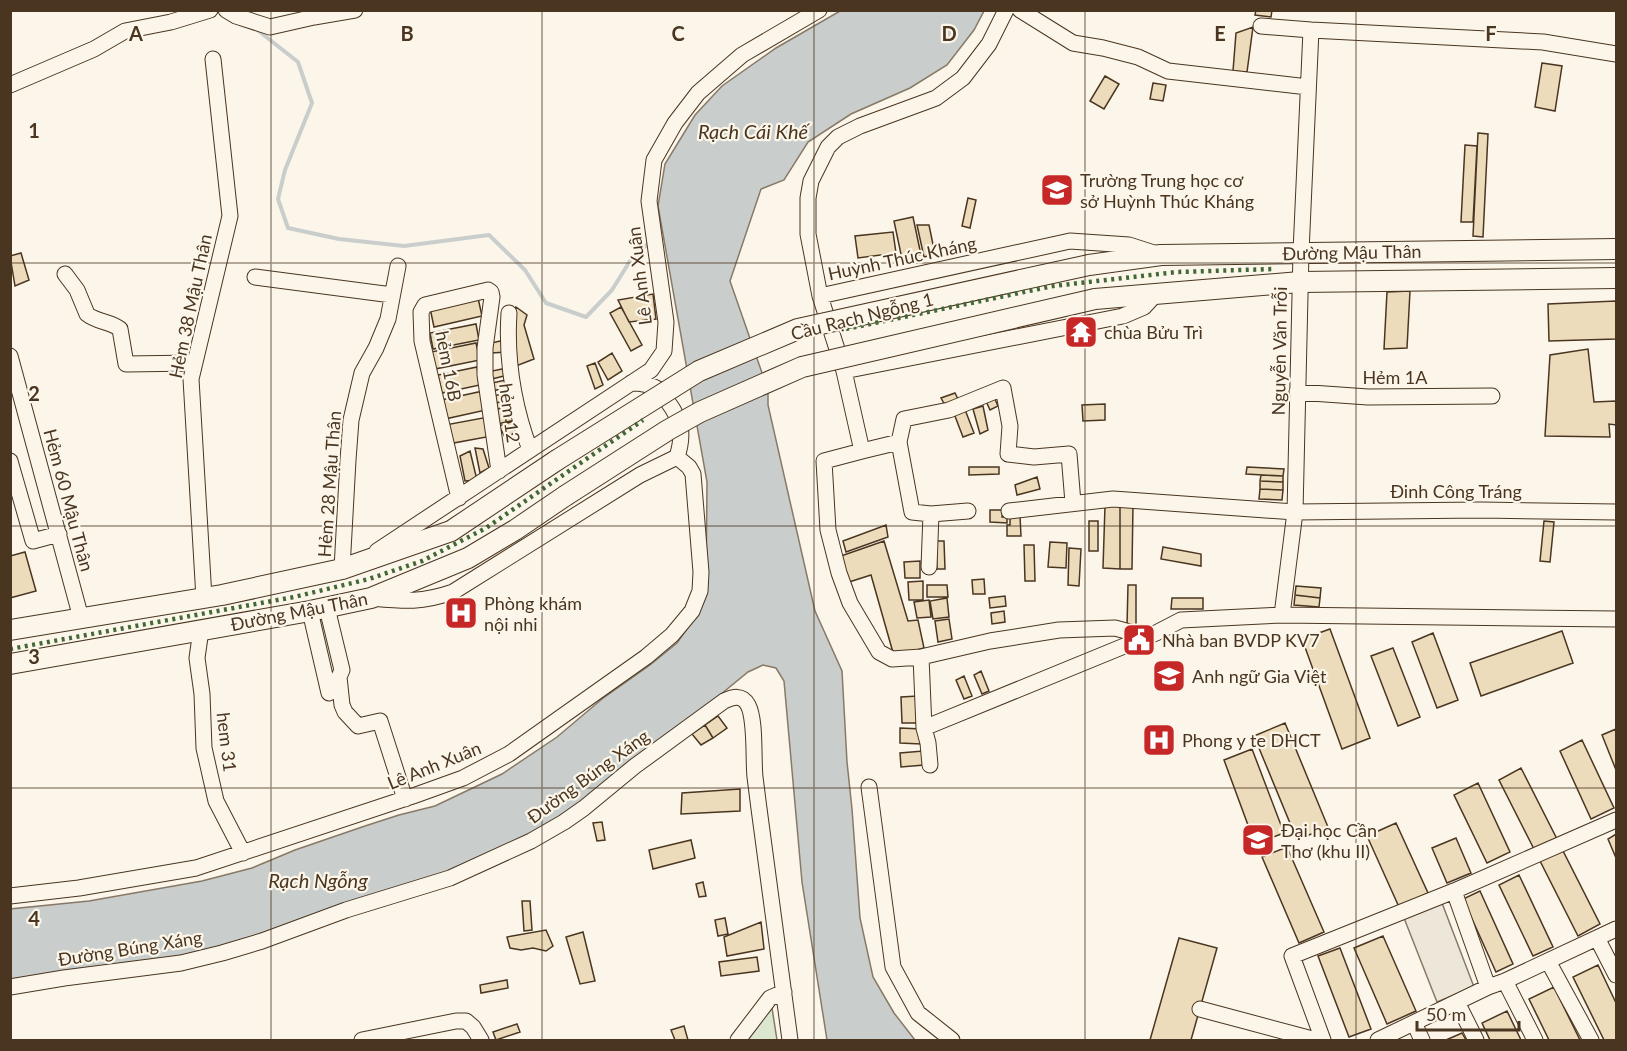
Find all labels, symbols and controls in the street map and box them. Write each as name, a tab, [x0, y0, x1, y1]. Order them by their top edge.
text: A	[128, 21, 143, 45]
text: B	[400, 21, 414, 45]
text: C	[671, 21, 685, 45]
text: D	[941, 21, 957, 45]
text: E	[1214, 21, 1226, 45]
text: F	[1485, 21, 1497, 45]
text: 1	[28, 118, 40, 142]
water label: Rạch Cái Khế	[698, 119, 811, 143]
place label: Trường Trung học cơ sở Huỳnh Thúc Kháng	[1080, 169, 1254, 212]
school or university icon: Trường Trung học cơ sở Huỳnh Thúc Kháng	[1039, 172, 1075, 208]
street label: Lê Anh Xuân	[622, 225, 656, 327]
street label: Hẻm 38 Mậu Thân	[164, 232, 216, 380]
street label: Huỳnh Thúc Kháng	[826, 232, 978, 284]
street label: Đường Mậu Thân	[1282, 240, 1422, 264]
street label: Nguyễn Văn Trỗi	[1267, 286, 1291, 416]
street label: Cầu Rạch Ngỗng 1	[788, 288, 936, 344]
temple icon: chùa Bửu Trì	[1063, 314, 1099, 350]
place label: chùa Bửu Trì	[1104, 321, 1203, 343]
street label: hẻm 16B	[431, 329, 467, 403]
street label: Hẻm 1A	[1362, 366, 1428, 388]
text: 2	[28, 381, 40, 405]
street label: hẻm 12	[495, 382, 525, 444]
street label: Hẻm 28 Mậu Thân	[313, 410, 345, 558]
street label: Hẻm 60 Mậu Thân	[39, 426, 99, 574]
street label: Đinh Công Tráng	[1390, 480, 1522, 502]
street label: Đường Mậu Thân	[229, 587, 369, 635]
place label: Phòng khám nội nhi	[484, 592, 582, 635]
hospital icon: Phòng khám nội nhi	[443, 595, 479, 631]
public building icon: Nhà ban BVDP KV7	[1121, 622, 1157, 658]
place label: Nhà ban BVDP KV7	[1162, 629, 1320, 651]
text: 3	[28, 644, 40, 668]
school or university icon: Anh ngữ Gia Việt	[1151, 658, 1187, 694]
place label: Anh ngữ Gia Việt	[1192, 665, 1327, 687]
street label: hem 31	[212, 711, 242, 773]
hospital icon: Phong y te DHCT	[1141, 722, 1177, 758]
street label: Đường Búng Xáng	[523, 724, 653, 828]
place label: Phong y te DHCT	[1182, 729, 1321, 751]
street label: Lê Anh Xuân	[384, 736, 484, 794]
place label: Đại học Cần Thơ (khu II)	[1281, 819, 1377, 862]
school or university icon: Đại học Cần Thơ (khu II)	[1240, 822, 1276, 858]
water label: Rạch Ngỗng	[268, 868, 368, 892]
text: 4	[28, 906, 40, 930]
street label: Đường Búng Xáng	[56, 926, 204, 970]
scale bar	[1417, 994, 1519, 1032]
text: 50 m	[1426, 1003, 1466, 1025]

